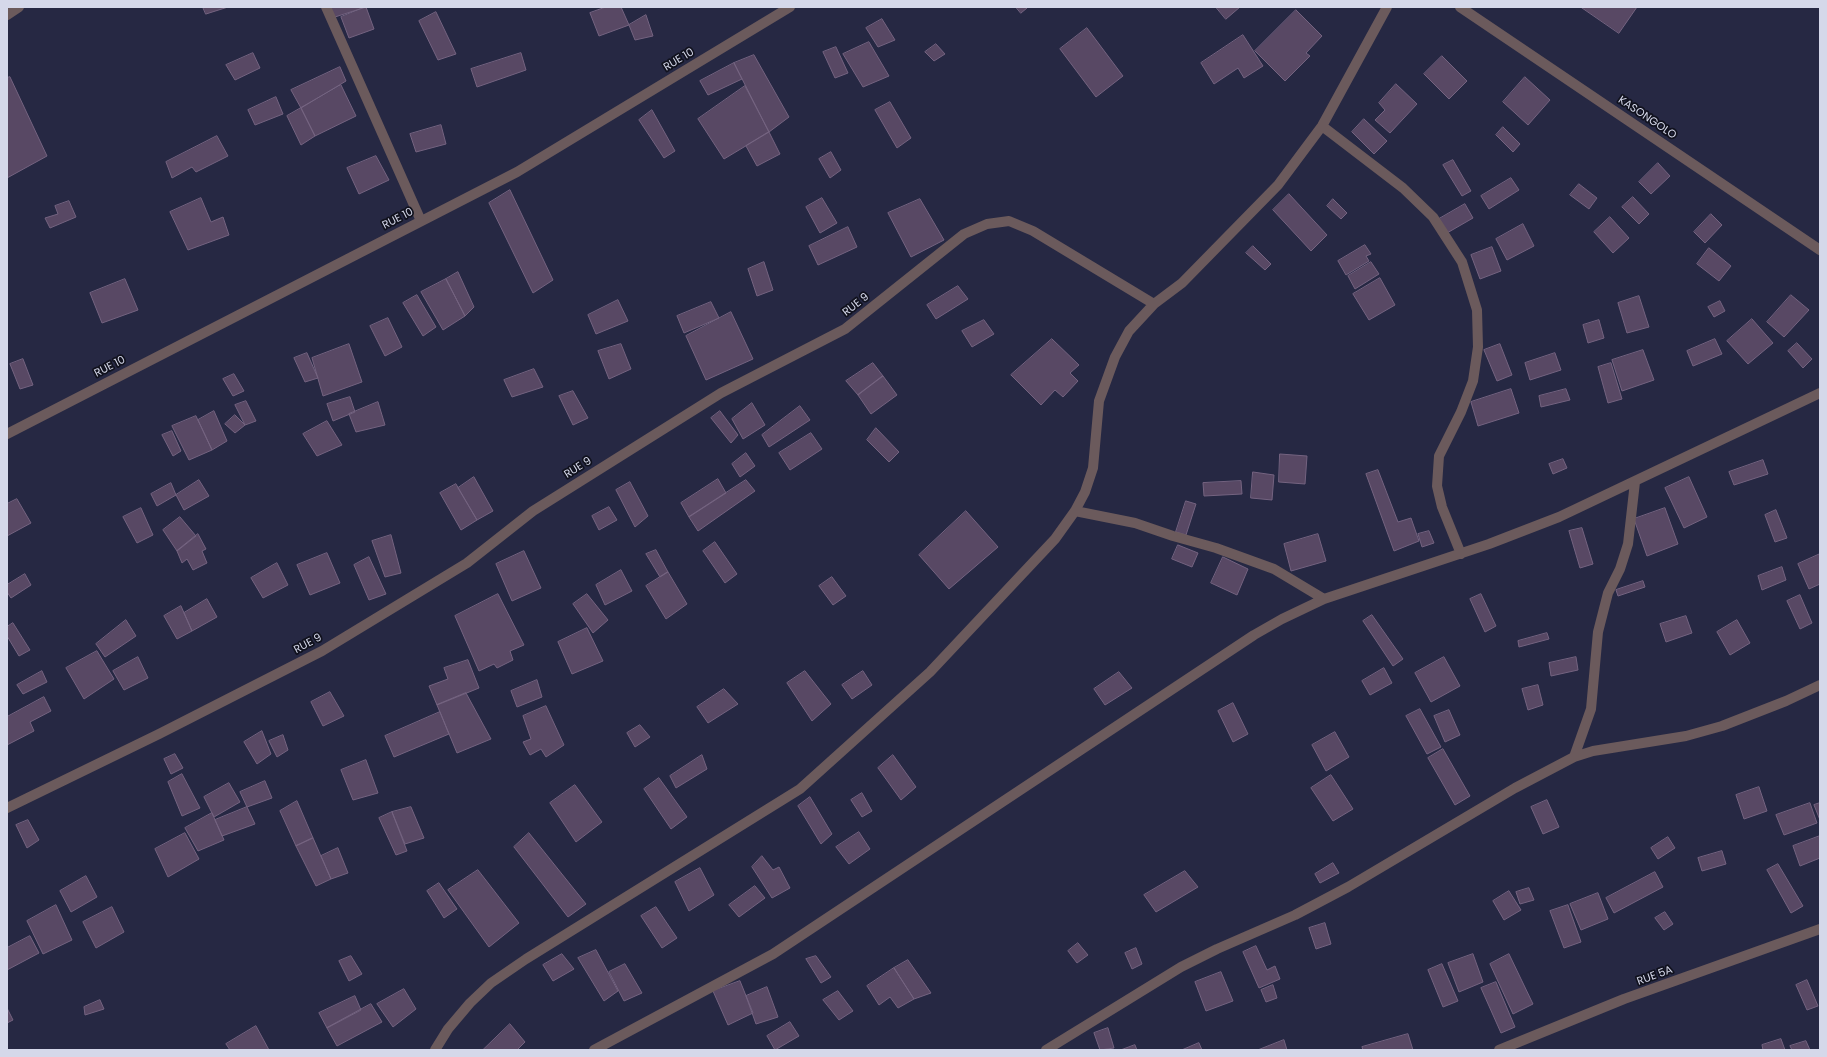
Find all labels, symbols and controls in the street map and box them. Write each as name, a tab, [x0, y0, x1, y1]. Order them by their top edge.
street label: RUE 10	[661, 46, 697, 74]
street label: KASONGOLO	[1615, 94, 1679, 142]
street label: RUE 10	[380, 206, 416, 232]
street label: RUE 9	[840, 291, 872, 319]
street label: RUE 10	[92, 354, 128, 380]
street label: RUE 9	[562, 455, 594, 481]
street label: RUE 9	[292, 631, 324, 657]
street label: RUE 5A	[1635, 963, 1675, 989]

